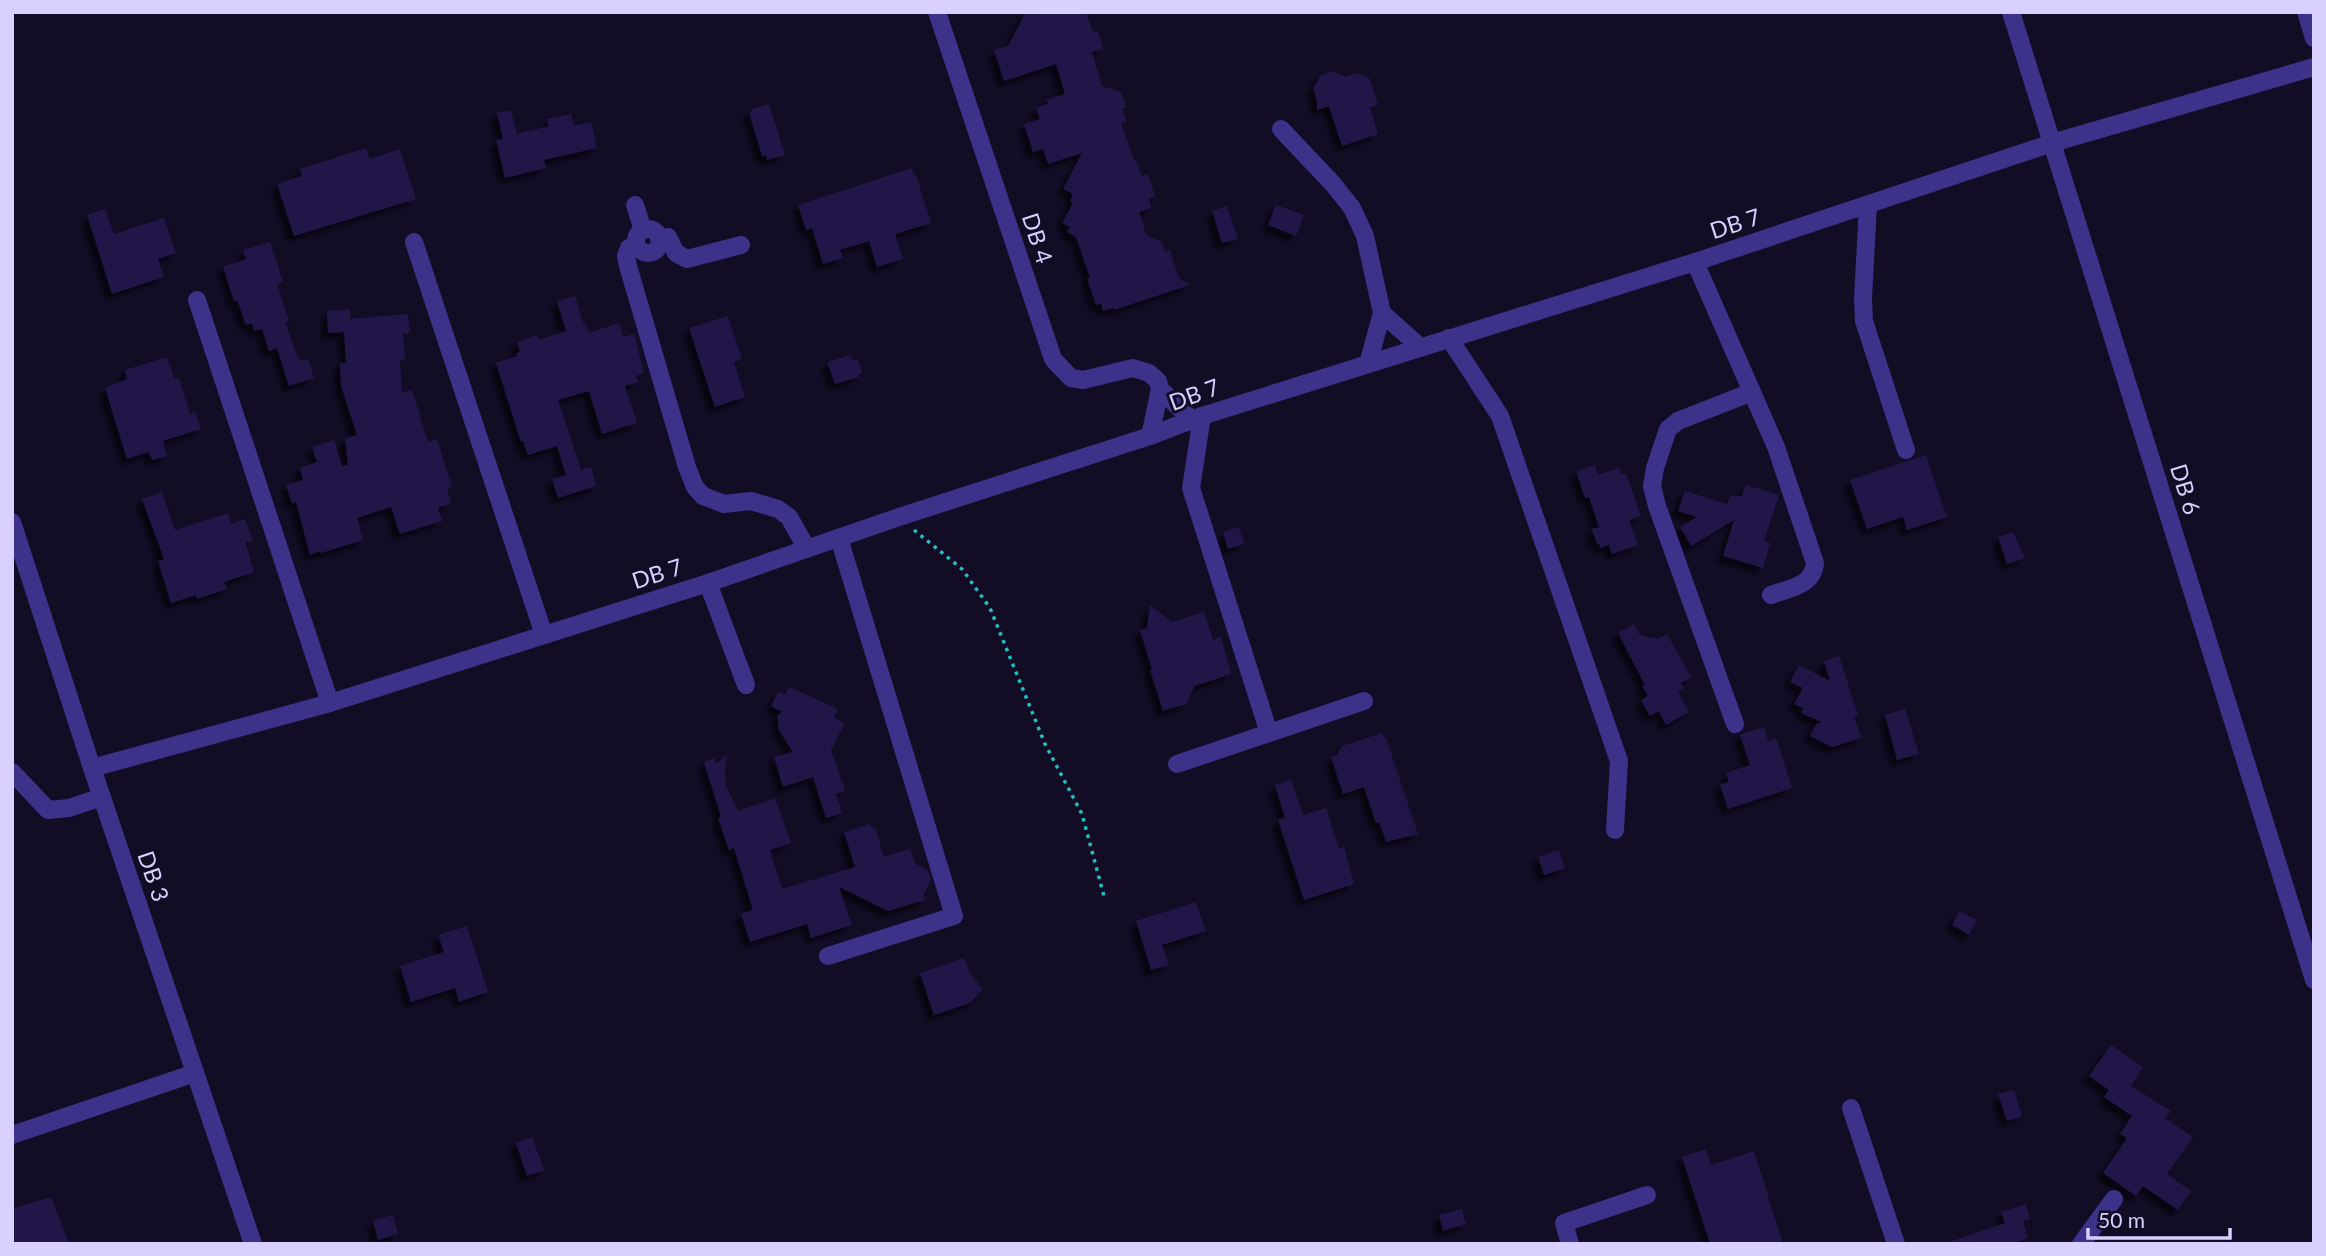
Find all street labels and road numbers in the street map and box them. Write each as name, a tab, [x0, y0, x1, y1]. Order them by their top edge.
street label: DB 7	[1706, 202, 1764, 244]
street label: DB 4	[1017, 209, 1059, 267]
street label: DB 7	[1165, 372, 1223, 416]
street label: DB 6	[2165, 460, 2207, 518]
street label: DB 7	[628, 552, 686, 594]
street label: DB 3	[132, 847, 176, 905]

